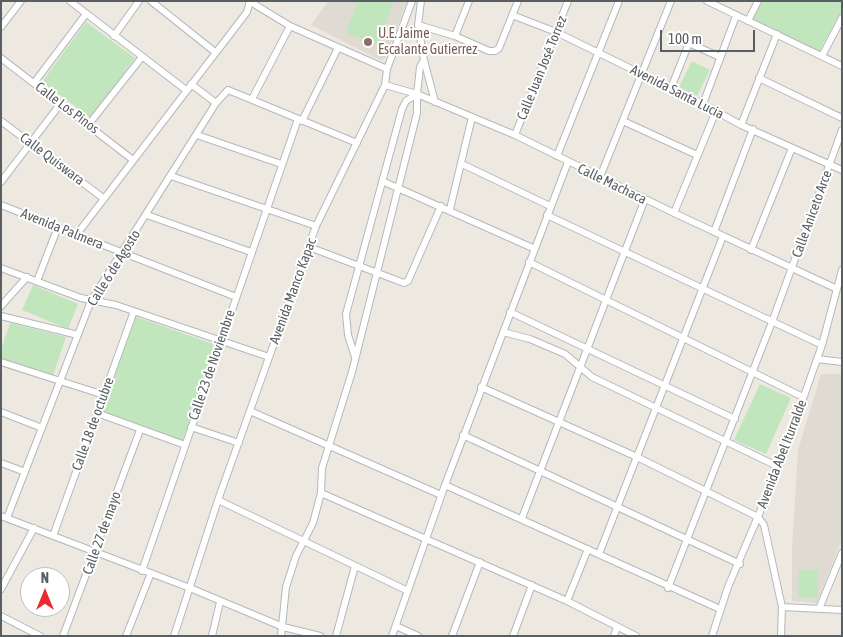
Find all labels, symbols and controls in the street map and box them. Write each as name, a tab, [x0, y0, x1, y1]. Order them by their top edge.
street label: Calle Juan José Torrez	[513, 14, 571, 122]
scale bar	[663, 20, 758, 52]
place label: U.E. Jaime Escalante Gutierrez	[378, 26, 477, 58]
text: 100 m	[668, 30, 702, 47]
marker: U.E. Jaime Escalante Gutierrez	[362, 36, 374, 48]
street label: Avenida Santa Lucia	[627, 61, 727, 123]
street label: Calle Los Pinos	[32, 79, 102, 137]
street label: Calle Quiswara	[16, 129, 88, 189]
street label: Calle Machaca	[575, 160, 649, 208]
street label: Calle Aniceto Arce	[788, 168, 836, 260]
street label: Avenida Palmera	[18, 205, 106, 253]
street label: Calle 6 de Agosto	[84, 227, 144, 309]
street label: Avenida Manco Kapac	[266, 236, 320, 346]
street label: Calle 23 de Noviembre	[185, 308, 239, 422]
street label: Calle 18 de octubre	[68, 375, 118, 473]
street label: Avenida Abel Iturralde	[754, 397, 810, 511]
street label: Calle 27 de mayo	[79, 489, 125, 577]
north arrow	[20, 567, 70, 617]
text: N	[41, 570, 49, 586]

